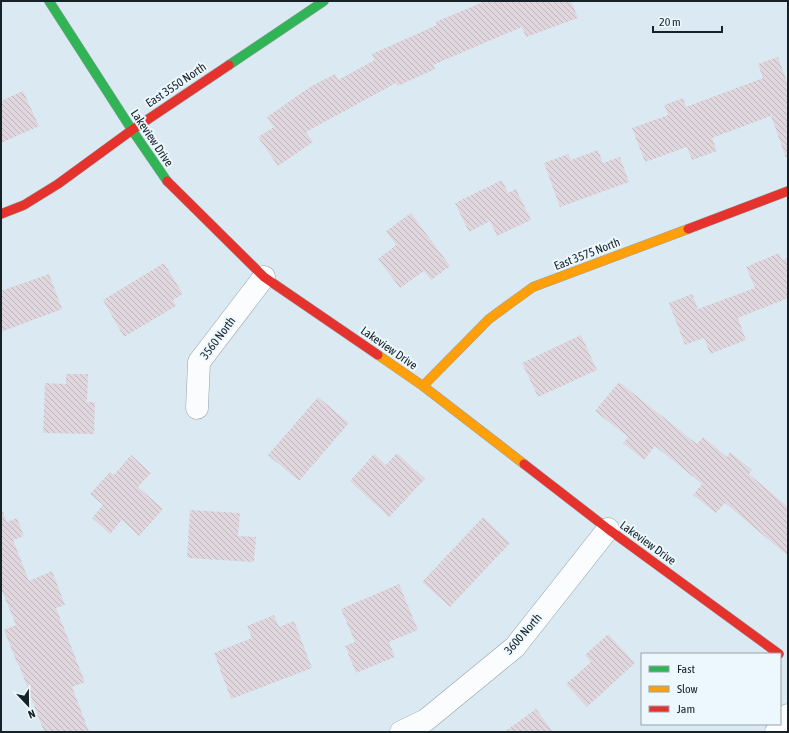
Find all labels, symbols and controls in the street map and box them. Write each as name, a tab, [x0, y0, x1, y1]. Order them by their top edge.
scale bar	[653, 8, 722, 34]
text: 20 m	[659, 15, 681, 29]
street label: East 3550 North	[143, 60, 209, 110]
street label: Lakeview Drive	[128, 107, 176, 169]
street label: East 3575 North	[552, 235, 622, 273]
street label: 3560 North	[197, 314, 239, 362]
street label: Lakeview Drive	[358, 323, 420, 373]
street label: Lakeview Drive	[617, 518, 679, 568]
street label: 3600 North	[501, 611, 545, 657]
legend	[641, 653, 781, 725]
text: Fast	[677, 662, 695, 676]
text: Slow	[677, 682, 698, 696]
north arrow	[8, 685, 48, 725]
text: Jam	[677, 702, 695, 716]
text: N	[26, 707, 37, 721]

